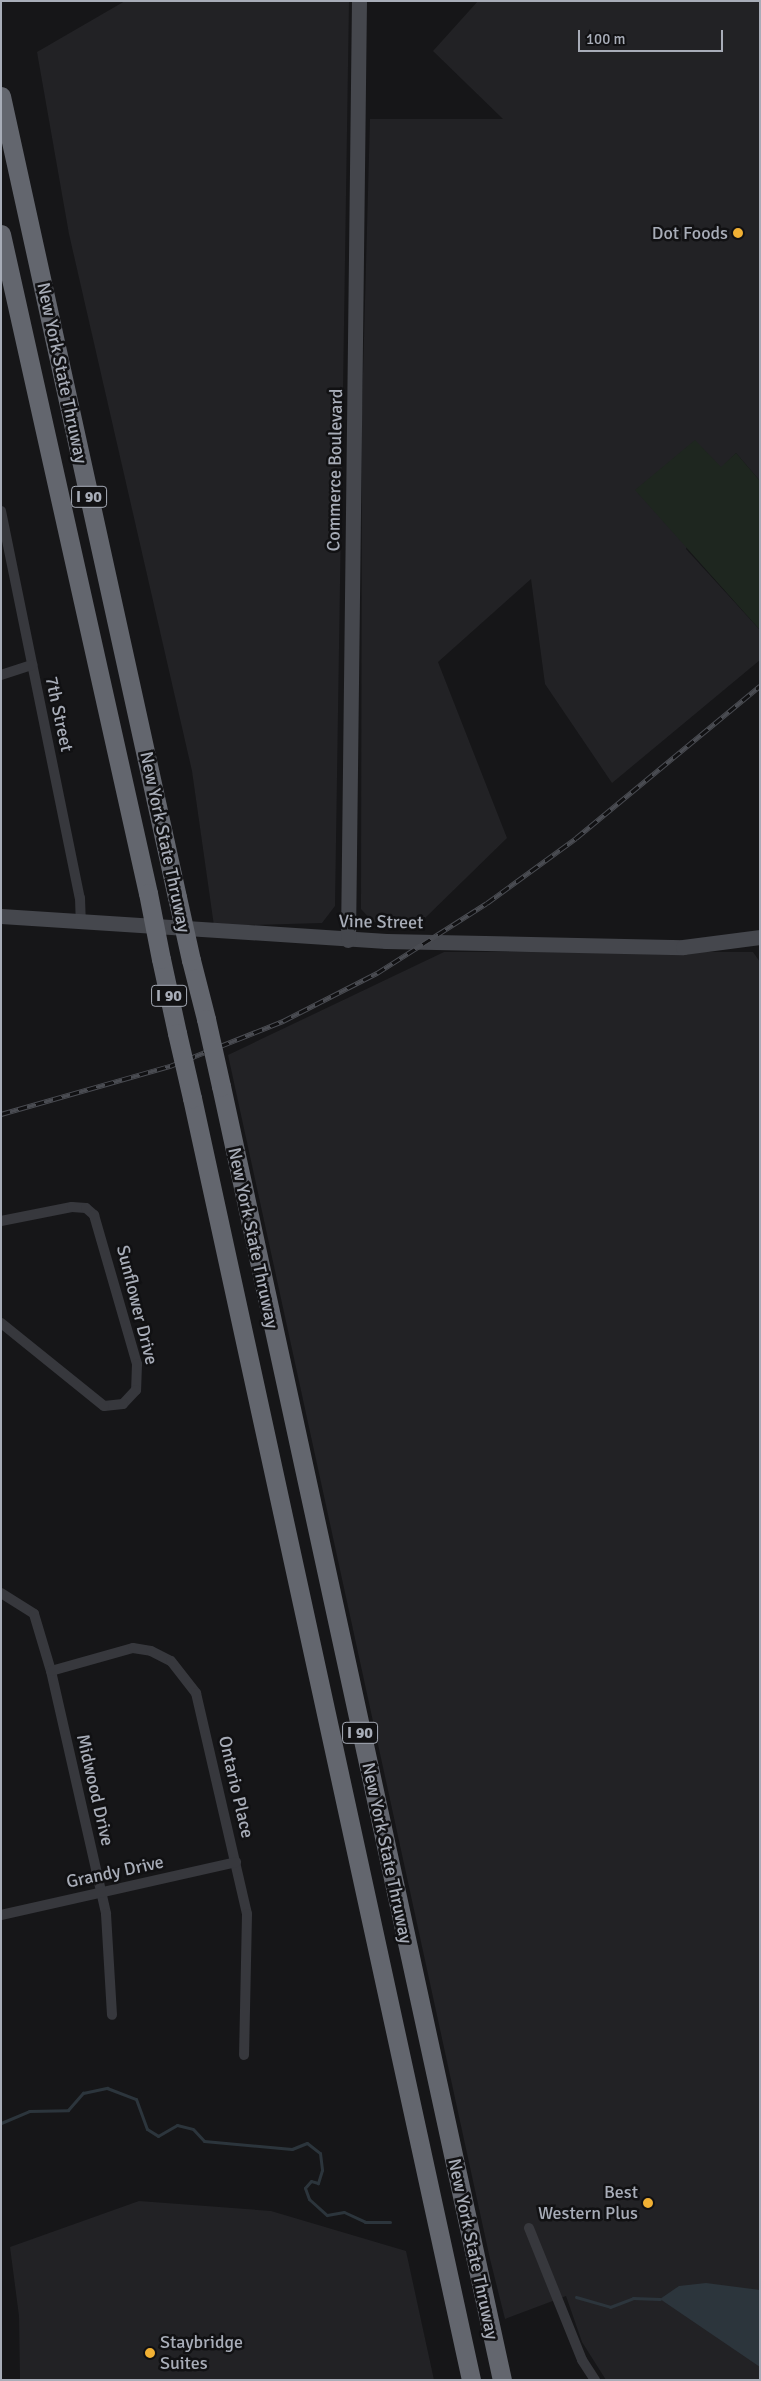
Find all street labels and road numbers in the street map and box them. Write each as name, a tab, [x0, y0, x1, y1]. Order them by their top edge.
street label: New York State Thruway	[32, 280, 92, 466]
street label: Commerce Boulevard	[323, 388, 347, 552]
road number: I 90	[70, 484, 108, 511]
street label: 7th Street	[40, 674, 78, 754]
street label: New York State Thruway	[135, 749, 195, 935]
street label: Vine Street	[338, 910, 424, 934]
road number: I 90	[150, 982, 188, 1009]
street label: New York State Thruway	[223, 1145, 283, 1331]
street label: Sunflower Drive	[112, 1243, 162, 1367]
road number: I 90	[341, 1720, 379, 1746]
street label: Midwood Drive	[72, 1732, 118, 1848]
street label: Ontario Place	[214, 1734, 258, 1840]
street label: New York State Thruway	[357, 1760, 417, 1946]
street label: Grandy Drive	[64, 1851, 166, 1893]
street label: New York State Thruway	[443, 2156, 503, 2342]

